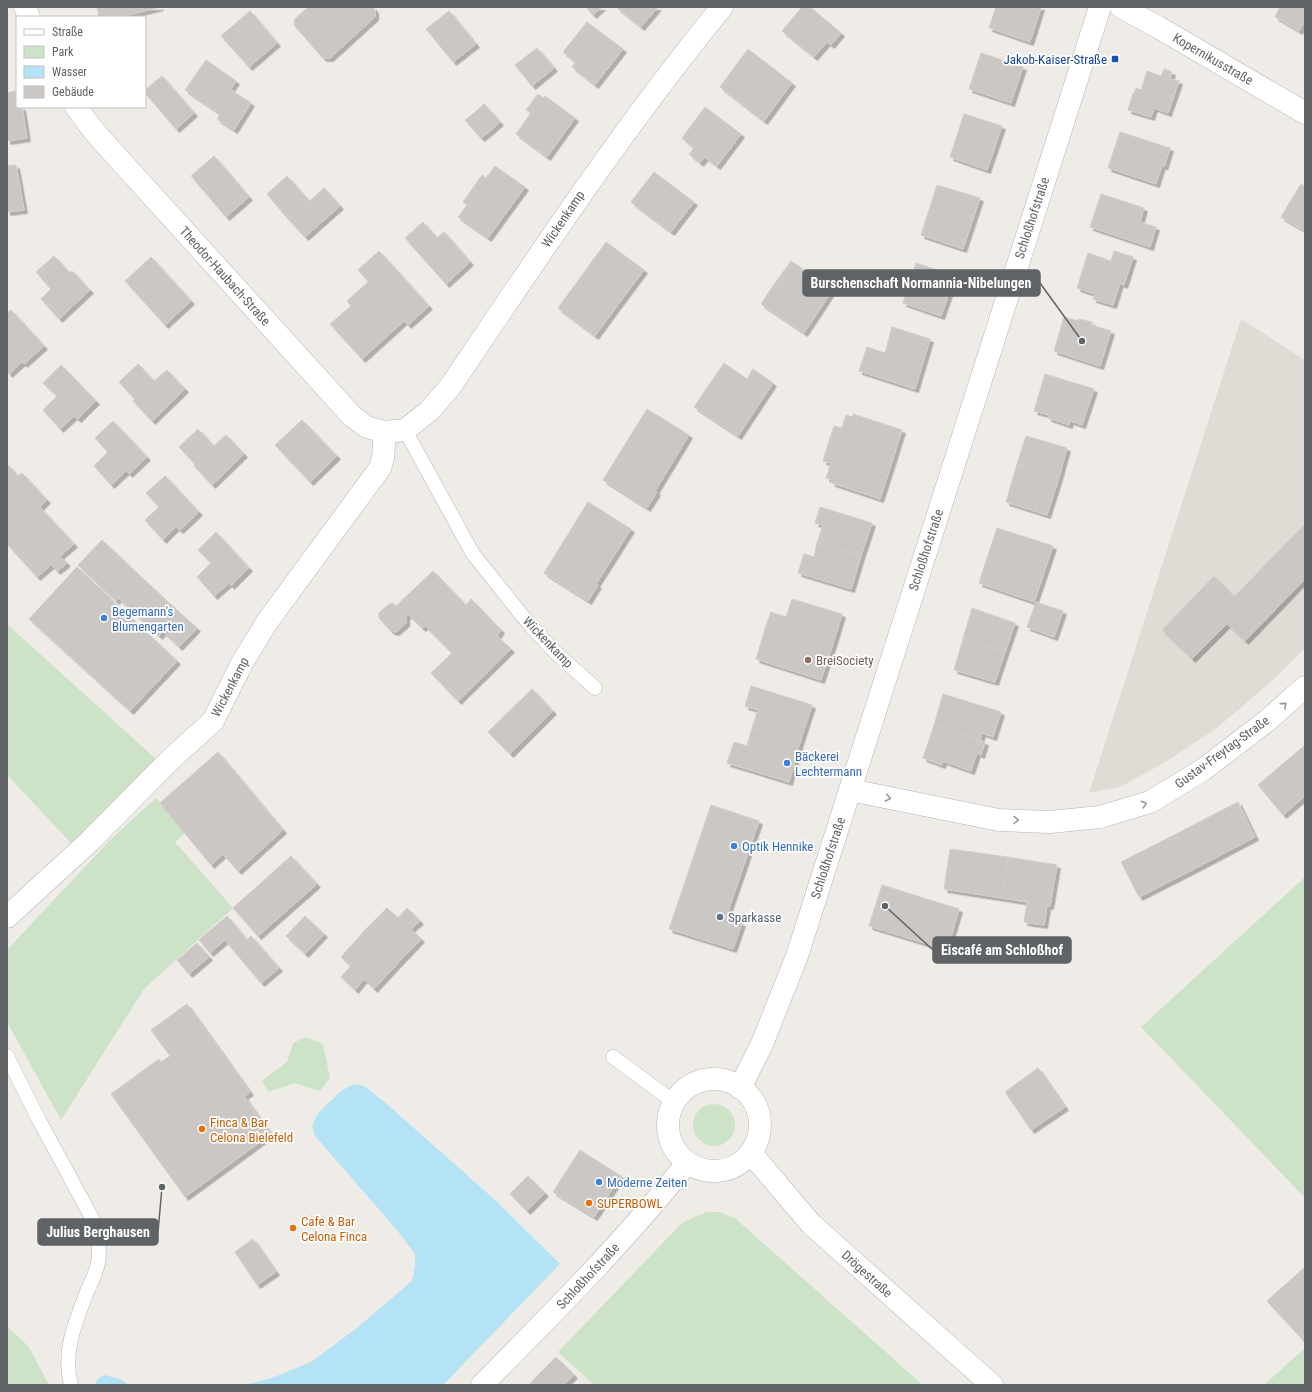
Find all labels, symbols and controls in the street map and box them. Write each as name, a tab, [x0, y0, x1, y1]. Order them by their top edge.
legend	[16, 16, 146, 108]
text: Straße	[52, 25, 83, 39]
street label: Kopernikusstraße	[1170, 30, 1256, 88]
text: Park	[52, 45, 74, 59]
place label: Jakob-Kaiser-Straße	[1004, 52, 1107, 67]
marker: Jakob-Kaiser-Straße	[1110, 54, 1120, 64]
text: Wasser	[52, 65, 87, 79]
text: Gebäude	[52, 85, 94, 99]
street label: Schloßhofstraße	[1012, 175, 1052, 261]
street label: Wickenkamp	[539, 188, 587, 250]
street label: Theodor-Haubach-Straße	[177, 223, 273, 329]
callout: Burschenschaft Normannia-Nibelungen	[803, 270, 1040, 296]
text: Burschenschaft Normannia-Nibelungen	[811, 275, 1032, 291]
street label: Schloßhofstraße	[906, 507, 946, 593]
place label: Begemann's Blumengarten	[112, 604, 184, 634]
marker: Begemann's Blumengarten	[99, 613, 109, 623]
street label: Wickenkamp	[520, 613, 576, 671]
place label: BreiSociety	[816, 653, 874, 668]
street label: Wickenkamp	[208, 655, 252, 719]
marker: BreiSociety	[803, 655, 813, 665]
one-way arrow	[1280, 703, 1287, 710]
street label: Gustav-Freytag-Straße	[1172, 713, 1272, 791]
place label: Bäckerei Lechtermann	[795, 749, 862, 779]
marker: Bäckerei Lechtermann	[782, 758, 792, 768]
one-way arrow	[885, 793, 892, 801]
one-way arrow	[1140, 800, 1147, 809]
street label: Schloßhofstraße	[808, 815, 848, 901]
one-way arrow	[1013, 816, 1019, 825]
place label: Optik Hennike	[742, 839, 813, 854]
marker: Optik Hennike	[729, 841, 739, 851]
place label: Sparkasse	[728, 910, 781, 925]
marker: Sparkasse	[715, 912, 725, 922]
callout: Eiscafé am Schloßhof	[933, 937, 1071, 963]
text: Eiscafé am Schloßhof	[941, 942, 1063, 958]
place label: Finca & Bar Celona Bielefeld	[210, 1115, 293, 1145]
marker: Finca & Bar Celona Bielefeld	[197, 1124, 207, 1134]
place label: Moderne Zeiten	[607, 1175, 687, 1190]
marker: Moderne Zeiten	[594, 1177, 604, 1187]
place label: SUPERBOWL	[597, 1196, 663, 1211]
marker: SUPERBOWL	[584, 1198, 594, 1208]
place label: Cafe & Bar Celona Finca	[301, 1214, 367, 1244]
callout: Julius Berghausen	[38, 1219, 158, 1245]
marker: Cafe & Bar Celona Finca	[288, 1223, 298, 1233]
text: Julius Berghausen	[46, 1224, 150, 1240]
street label: Schloßhofstraße	[554, 1240, 622, 1312]
street label: Drögestraße	[839, 1247, 895, 1301]

